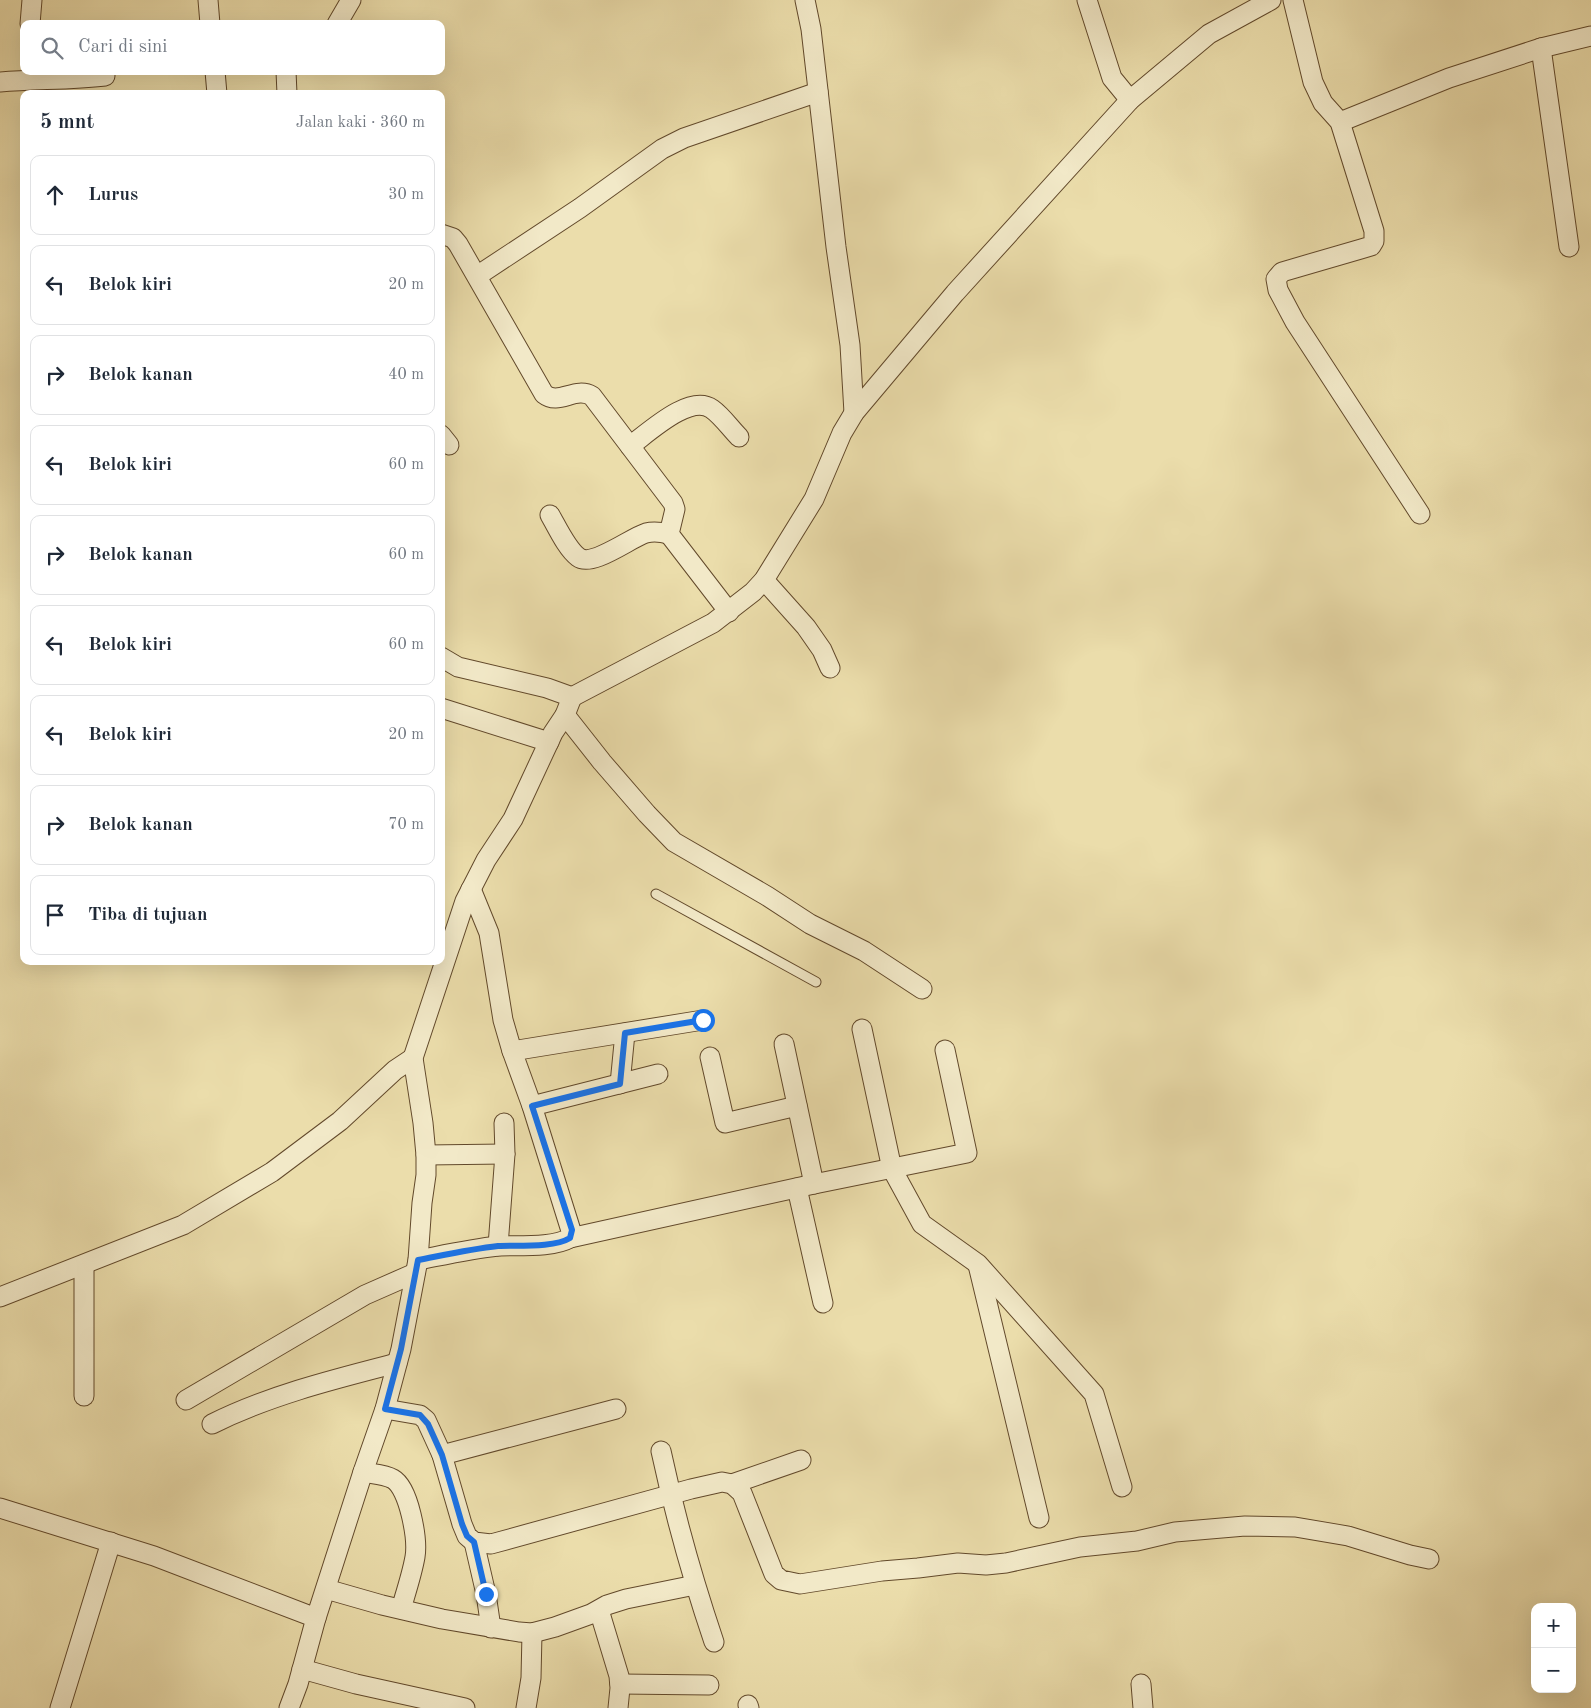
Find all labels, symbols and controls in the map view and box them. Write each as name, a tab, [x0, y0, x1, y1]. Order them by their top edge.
search box	[20, 20, 445, 75]
icon: search	[38, 34, 66, 62]
text: Cari di sini	[78, 38, 168, 57]
text: 5 mnt	[40, 112, 94, 133]
text: Jalan kaki · 360 m	[296, 115, 425, 131]
icon: ahead	[41, 181, 69, 209]
text: Lurus	[88, 186, 138, 205]
text: 30 m	[388, 187, 424, 203]
icon: left	[41, 271, 69, 299]
text: Belok kiri	[88, 276, 172, 295]
text: 20 m	[388, 277, 424, 293]
icon: right	[41, 361, 69, 389]
text: Belok kanan	[88, 366, 193, 385]
text: 40 m	[388, 367, 424, 383]
icon: left	[41, 451, 69, 479]
text: Belok kiri	[88, 456, 172, 475]
text: 60 m	[388, 457, 424, 473]
icon: right	[41, 541, 69, 569]
text: Belok kanan	[88, 546, 193, 565]
text: 60 m	[388, 547, 424, 563]
icon: left	[41, 631, 69, 659]
text: Belok kiri	[88, 636, 172, 655]
text: 60 m	[388, 637, 424, 653]
icon: left	[41, 721, 69, 749]
text: Belok kiri	[88, 726, 172, 745]
text: 20 m	[388, 727, 424, 743]
icon: right	[41, 811, 69, 839]
text: Belok kanan	[88, 816, 193, 835]
text: 70 m	[388, 817, 424, 833]
icon: arrive	[41, 901, 69, 929]
text: Tiba di tujuan	[88, 906, 208, 925]
route start	[692, 1009, 715, 1032]
route end	[475, 1583, 498, 1606]
map controls	[1531, 1603, 1576, 1693]
button: +	[1531, 1603, 1576, 1648]
button: −	[1531, 1648, 1576, 1693]

